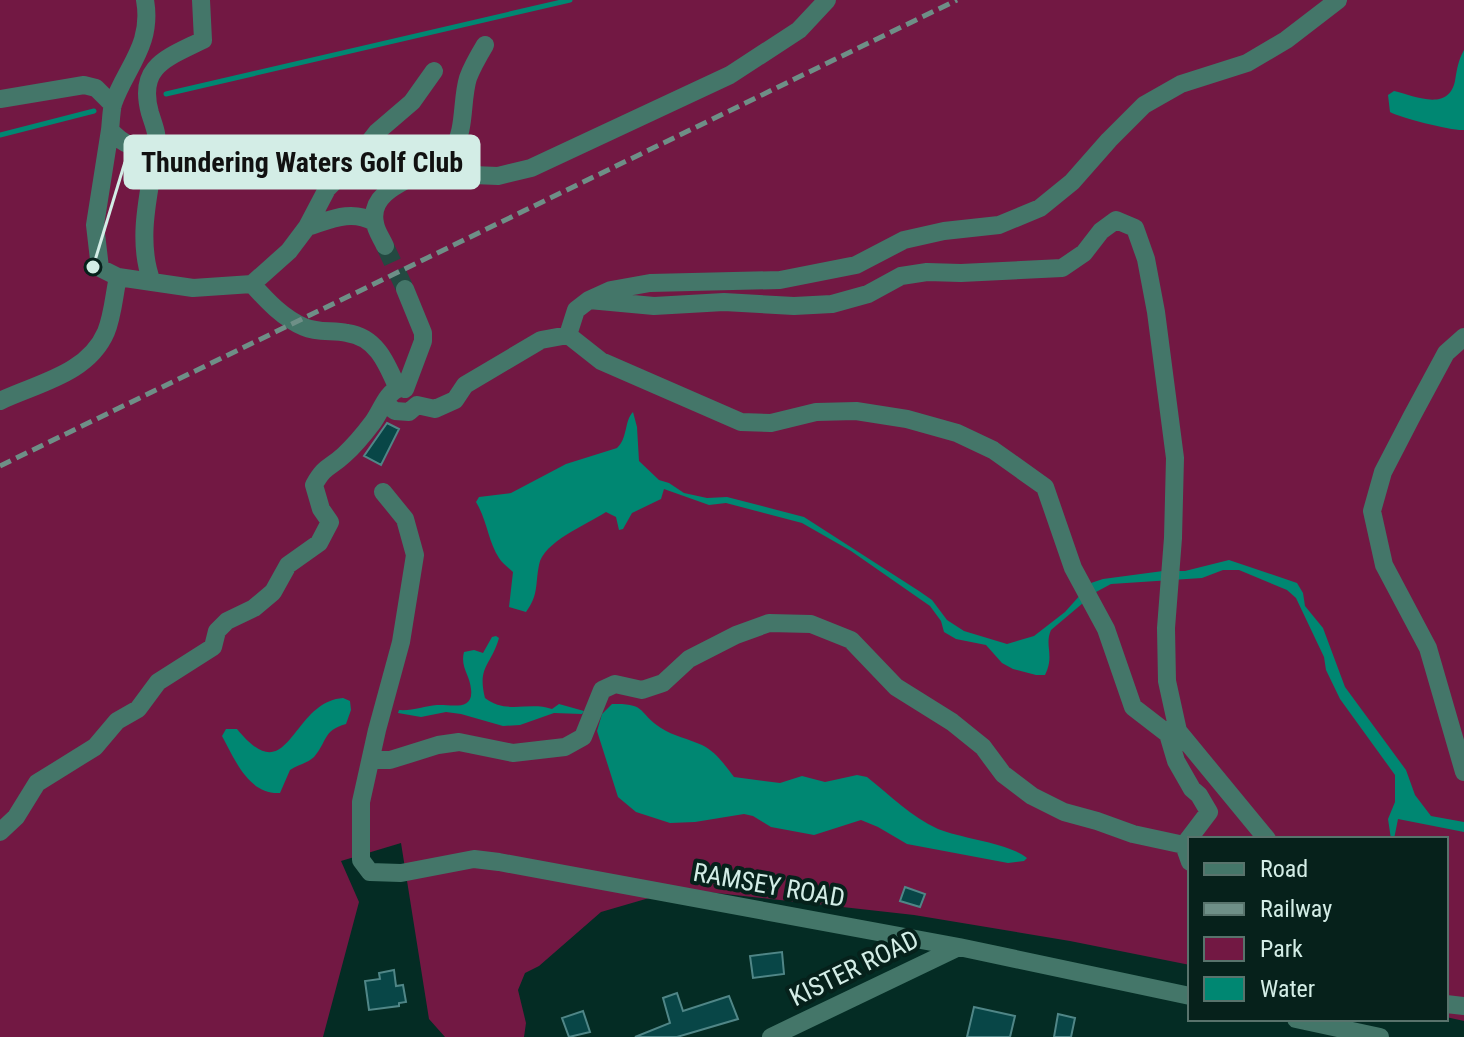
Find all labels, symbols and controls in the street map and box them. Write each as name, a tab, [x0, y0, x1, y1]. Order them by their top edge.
callout: Thundering Waters Golf Club	[125, 136, 479, 188]
text: Thundering Waters Golf Club	[141, 146, 463, 179]
legend	[1188, 837, 1448, 1021]
text: Road	[1260, 855, 1308, 883]
street label: RAMSEY ROAD	[691, 857, 847, 913]
text: Railway	[1260, 895, 1332, 923]
street label: KISTER ROAD	[785, 924, 923, 1012]
text: Park	[1260, 935, 1303, 963]
text: Water	[1260, 975, 1315, 1003]

